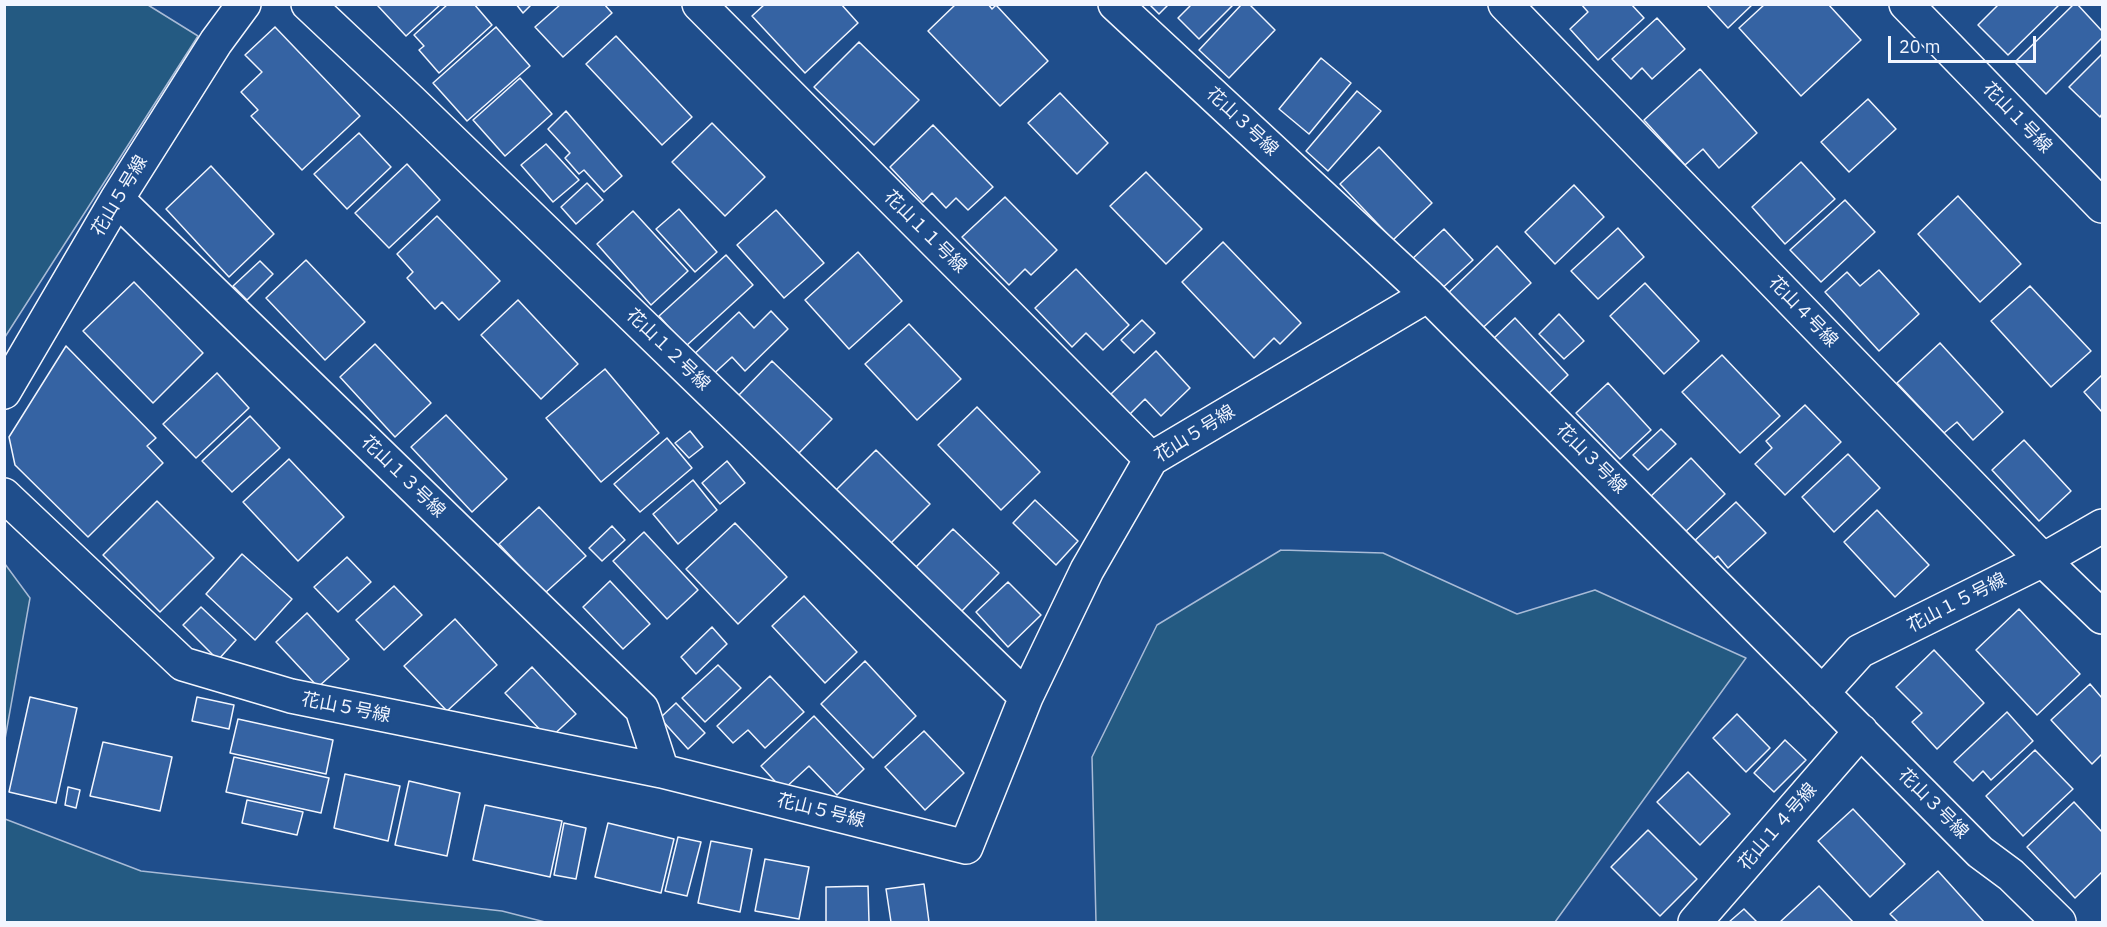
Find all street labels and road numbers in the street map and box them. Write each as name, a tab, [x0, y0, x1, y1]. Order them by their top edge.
street label: 花山１号線	[1978, 78, 2056, 158]
street label: 花山３号線	[1202, 83, 1282, 161]
street label: 花山５号線	[88, 152, 152, 240]
street label: 花山１１号線	[879, 186, 971, 278]
street label: 花山４号線	[1764, 272, 1842, 352]
street label: 花山１２号線	[622, 305, 714, 395]
street label: 花山５号線	[1151, 401, 1239, 467]
street label: 花山３号線	[1552, 420, 1630, 498]
street label: 花山１３号線	[357, 432, 449, 522]
street label: 花山１５号線	[1904, 569, 2010, 637]
street label: 花山５号線	[300, 689, 392, 727]
street label: 花山３号線	[1894, 765, 1972, 843]
street label: 花山１４号線	[1734, 779, 1822, 875]
street label: 花山５号線	[775, 790, 867, 832]

